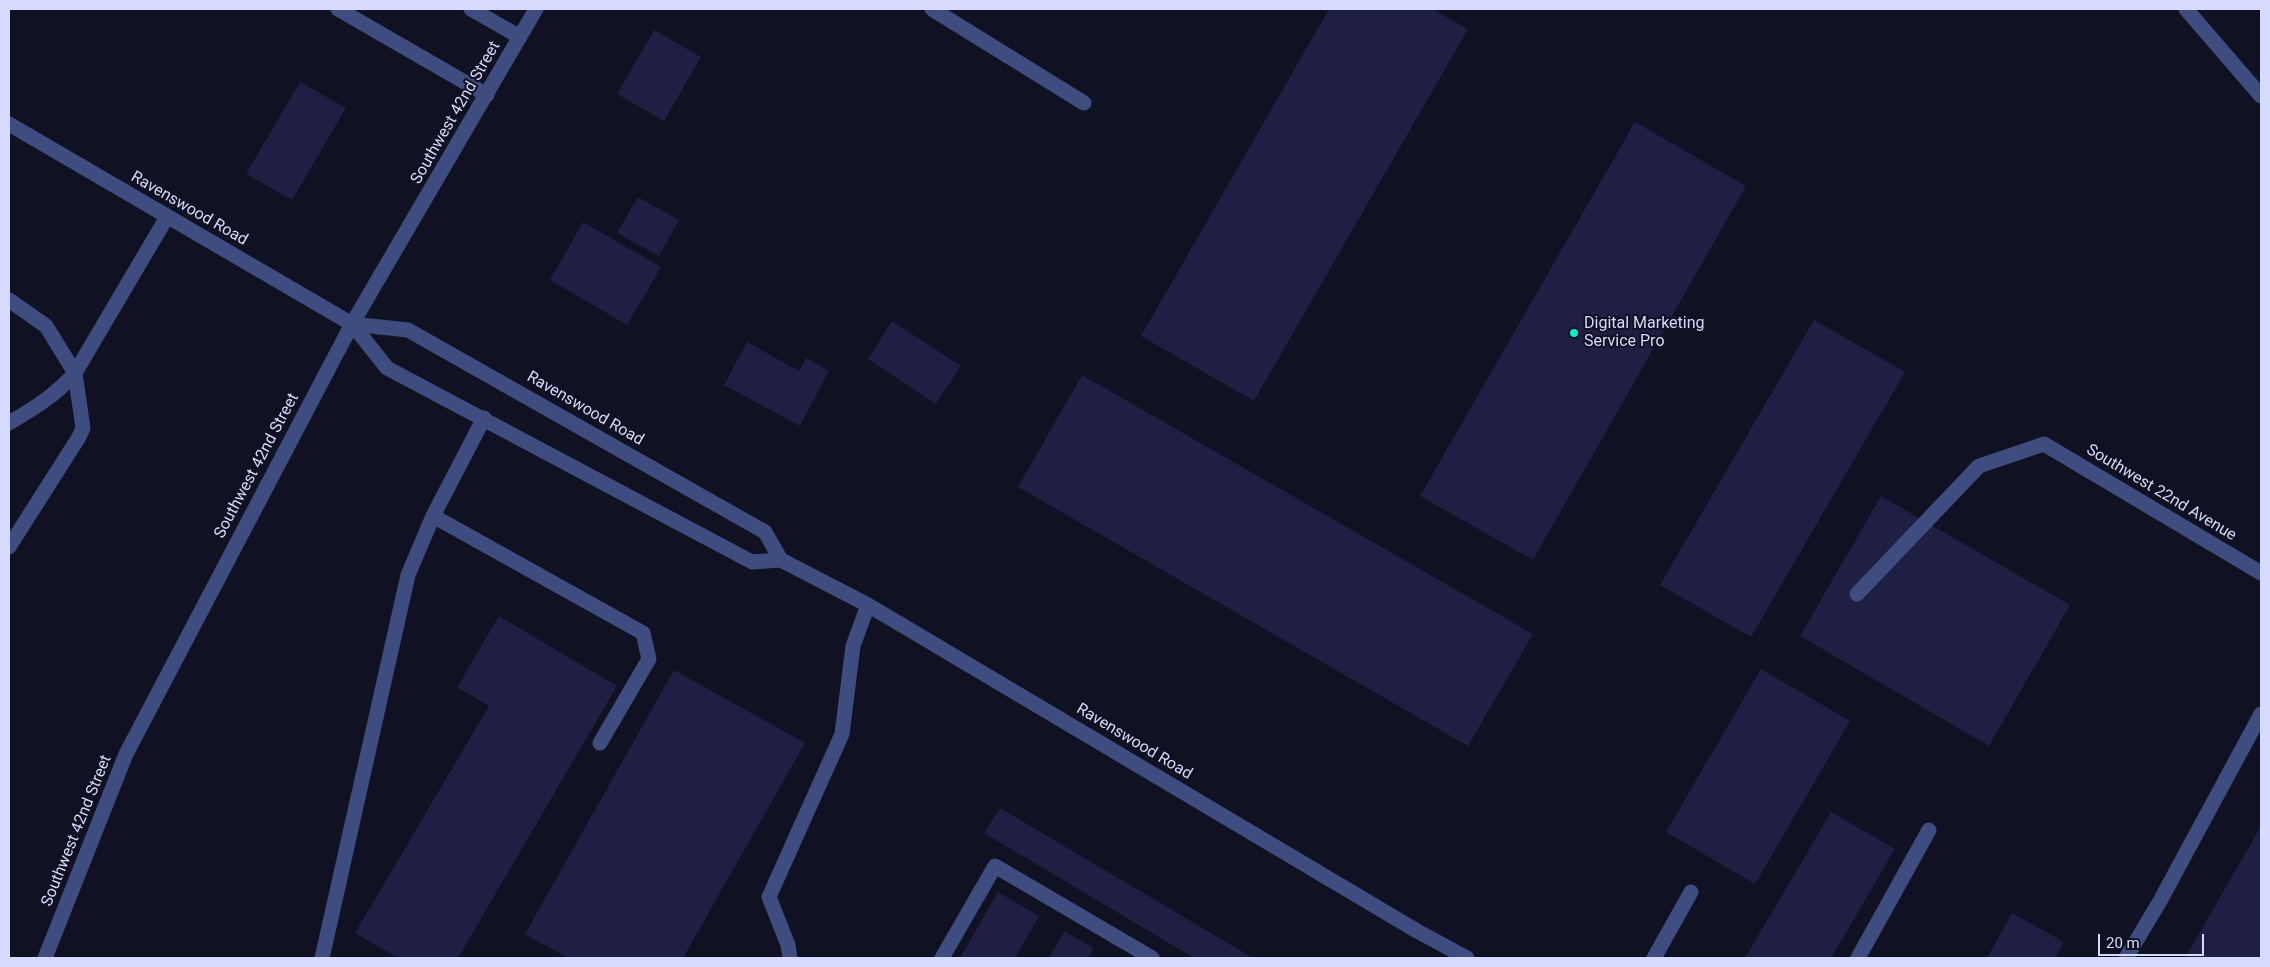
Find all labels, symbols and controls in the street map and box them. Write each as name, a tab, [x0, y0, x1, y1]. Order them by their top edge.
street label: Southwest 42nd Street	[407, 38, 505, 188]
street label: Ravenswood Road	[127, 168, 251, 250]
place label: Digital Marketing Service Pro	[1584, 314, 1705, 352]
marker: Digital Marketing Service Pro	[1568, 327, 1580, 339]
street label: Ravenswood Road	[523, 368, 647, 450]
street label: Southwest 42nd Street	[211, 390, 303, 542]
street label: Southwest 22nd Avenue	[2083, 441, 2239, 545]
street label: Ravenswood Road	[1073, 700, 1195, 784]
street label: Southwest 42nd Street	[38, 753, 116, 909]
scale bar	[2100, 924, 2206, 956]
text: 20 m	[2106, 934, 2140, 952]

